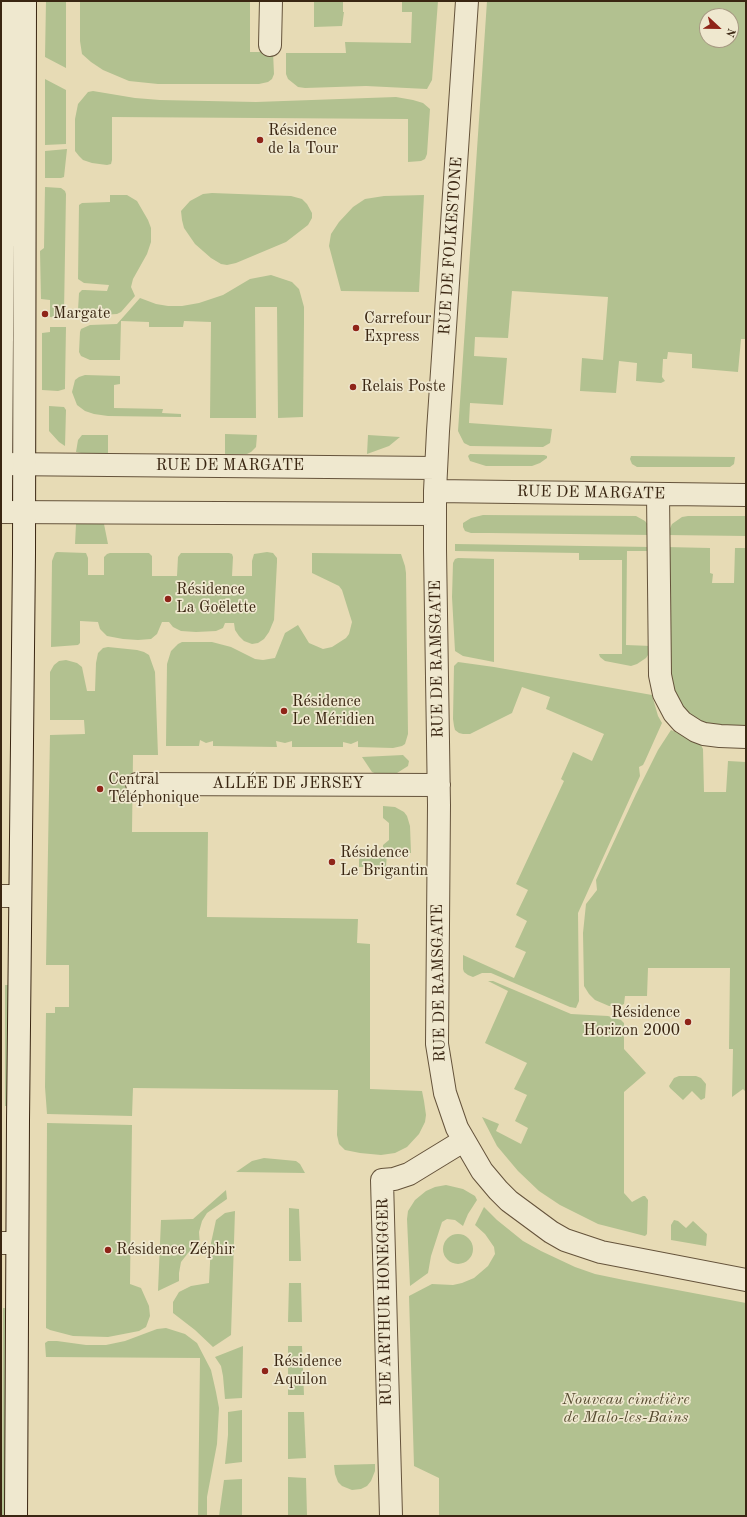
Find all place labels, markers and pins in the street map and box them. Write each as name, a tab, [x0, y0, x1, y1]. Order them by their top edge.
place label: Résidence de la Tour	[268, 121, 338, 159]
marker: Résidence de la Tour	[255, 135, 265, 145]
place label: Margate	[53, 304, 110, 324]
marker: Margate	[40, 309, 50, 319]
place label: Carrefour Express	[364, 309, 431, 347]
marker: Carrefour Express	[351, 323, 361, 333]
place label: Relais Poste	[361, 377, 446, 397]
marker: Relais Poste	[348, 382, 358, 392]
place label: Résidence La Goëlette	[176, 580, 256, 618]
marker: Résidence La Goëlette	[163, 594, 173, 604]
place label: Résidence Le Méridien	[292, 692, 375, 730]
marker: Résidence Le Méridien	[279, 706, 289, 716]
place label: Central Téléphonique	[108, 770, 199, 808]
marker: Central Téléphonique	[95, 784, 105, 794]
place label: Résidence Le Brigantin	[340, 843, 428, 881]
marker: Résidence Le Brigantin	[327, 857, 337, 867]
place label: Résidence Horizon 2000	[583, 1003, 680, 1041]
marker: Résidence Horizon 2000	[683, 1017, 693, 1027]
place label: Résidence Zéphir	[116, 1240, 235, 1260]
marker: Résidence Zéphir	[103, 1245, 113, 1255]
place label: Résidence Aquilon	[273, 1352, 342, 1390]
marker: Résidence Aquilon	[260, 1366, 270, 1376]

